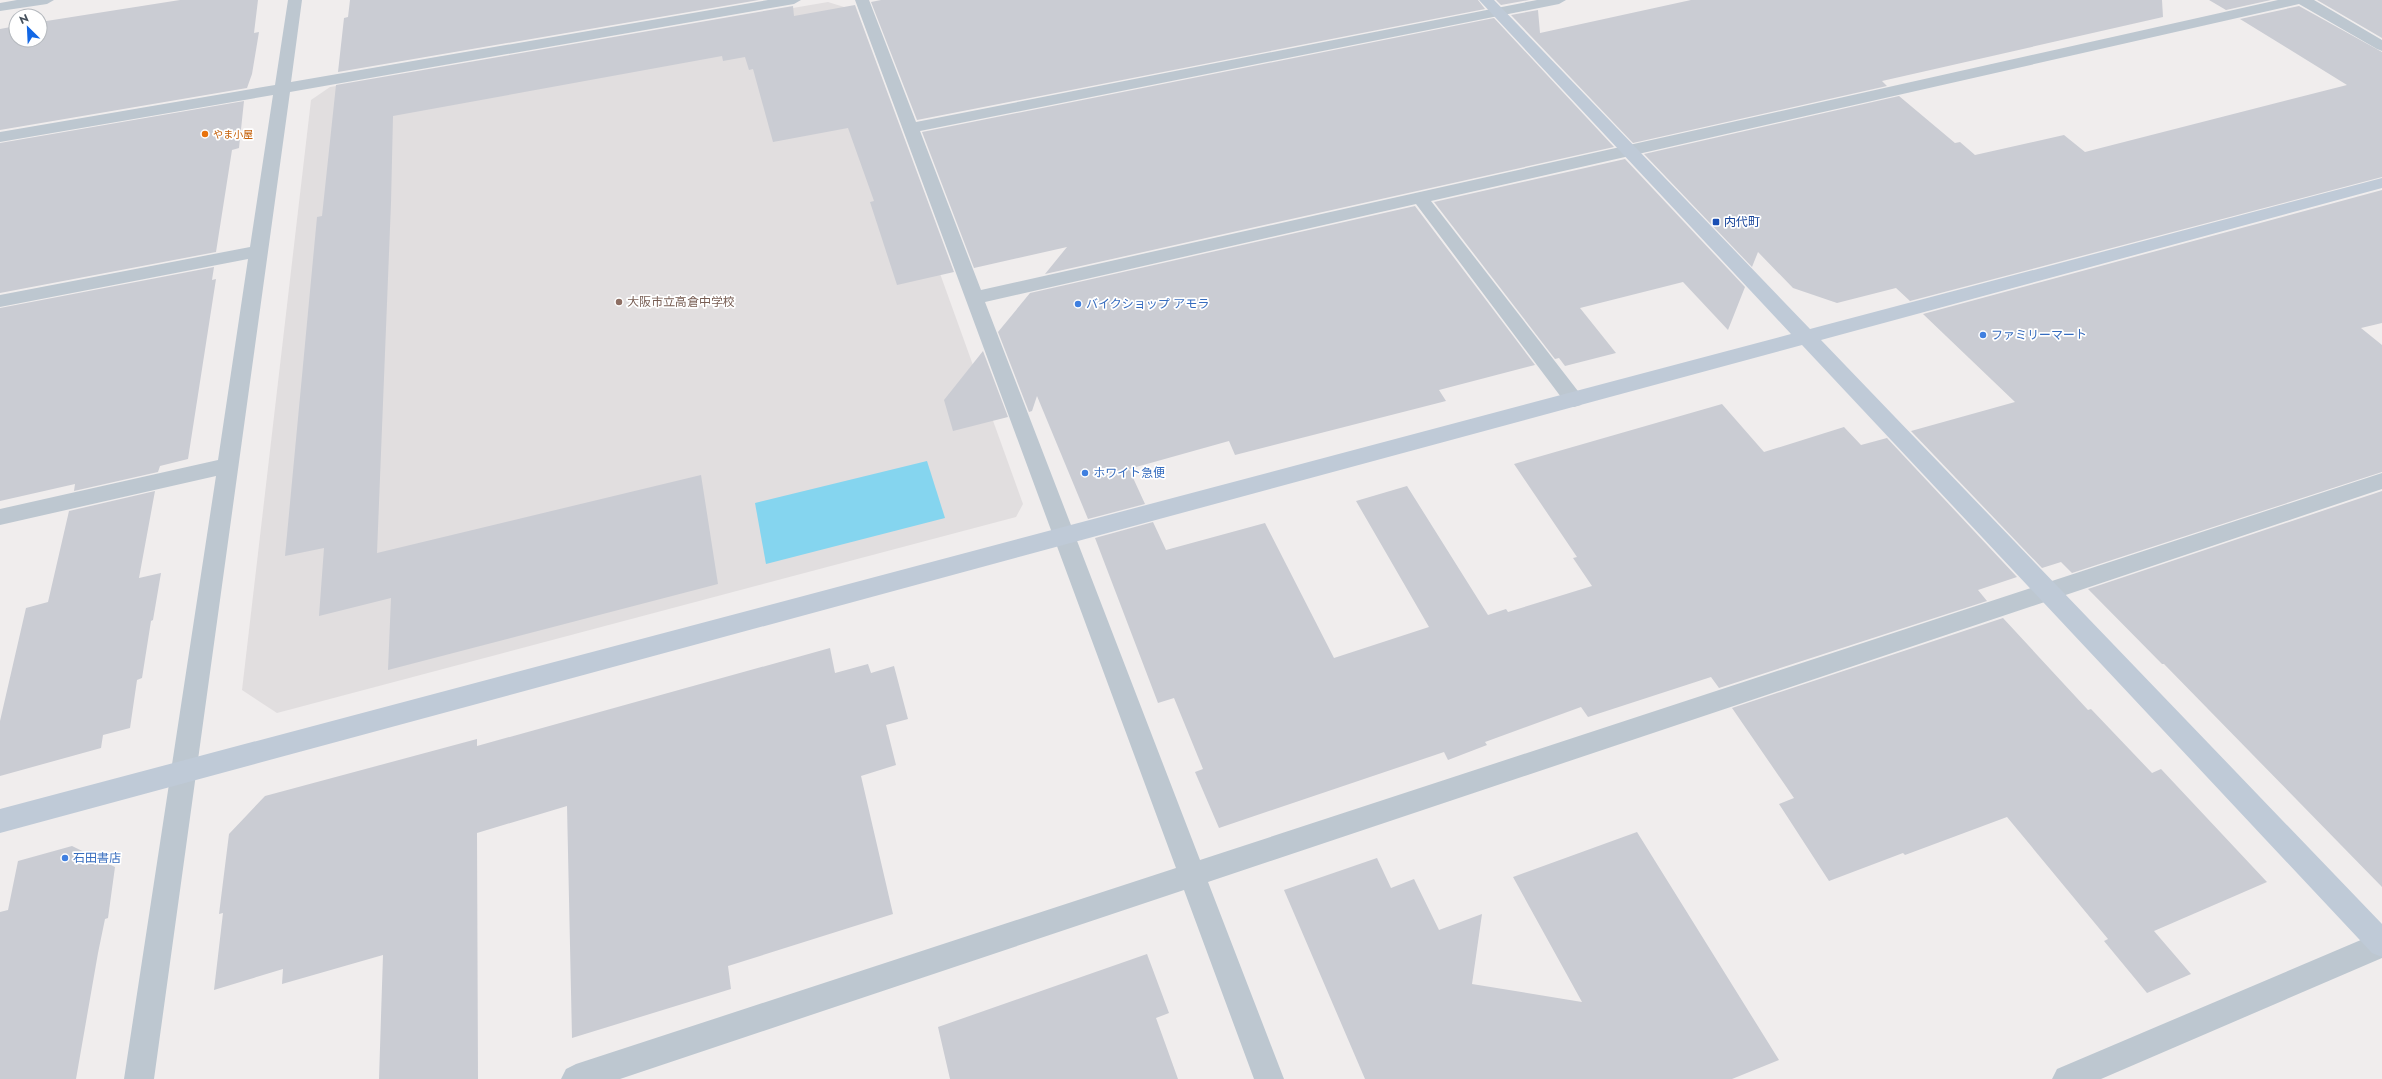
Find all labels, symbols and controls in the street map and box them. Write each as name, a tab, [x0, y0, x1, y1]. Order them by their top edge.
north arrow	[8, 8, 48, 48]
text: N	[17, 10, 31, 28]
place label: やま小屋	[213, 127, 253, 142]
marker: やま小屋	[200, 129, 210, 139]
place label: 内代町	[1724, 213, 1760, 231]
marker: 内代町	[1711, 217, 1721, 227]
place label: 大阪市立高倉中学校	[627, 293, 735, 311]
place label: バイクショップ アモラ	[1086, 295, 1209, 313]
marker: 大阪市立高倉中学校	[614, 297, 624, 307]
marker: バイクショップ アモラ	[1073, 299, 1083, 309]
place label: ファミリーマート	[1991, 326, 2087, 344]
marker: ファミリーマート	[1978, 330, 1988, 340]
place label: ホワイト急便	[1093, 464, 1165, 482]
marker: ホワイト急便	[1080, 468, 1090, 478]
place label: 石田書店	[73, 849, 121, 867]
marker: 石田書店	[60, 853, 70, 863]

